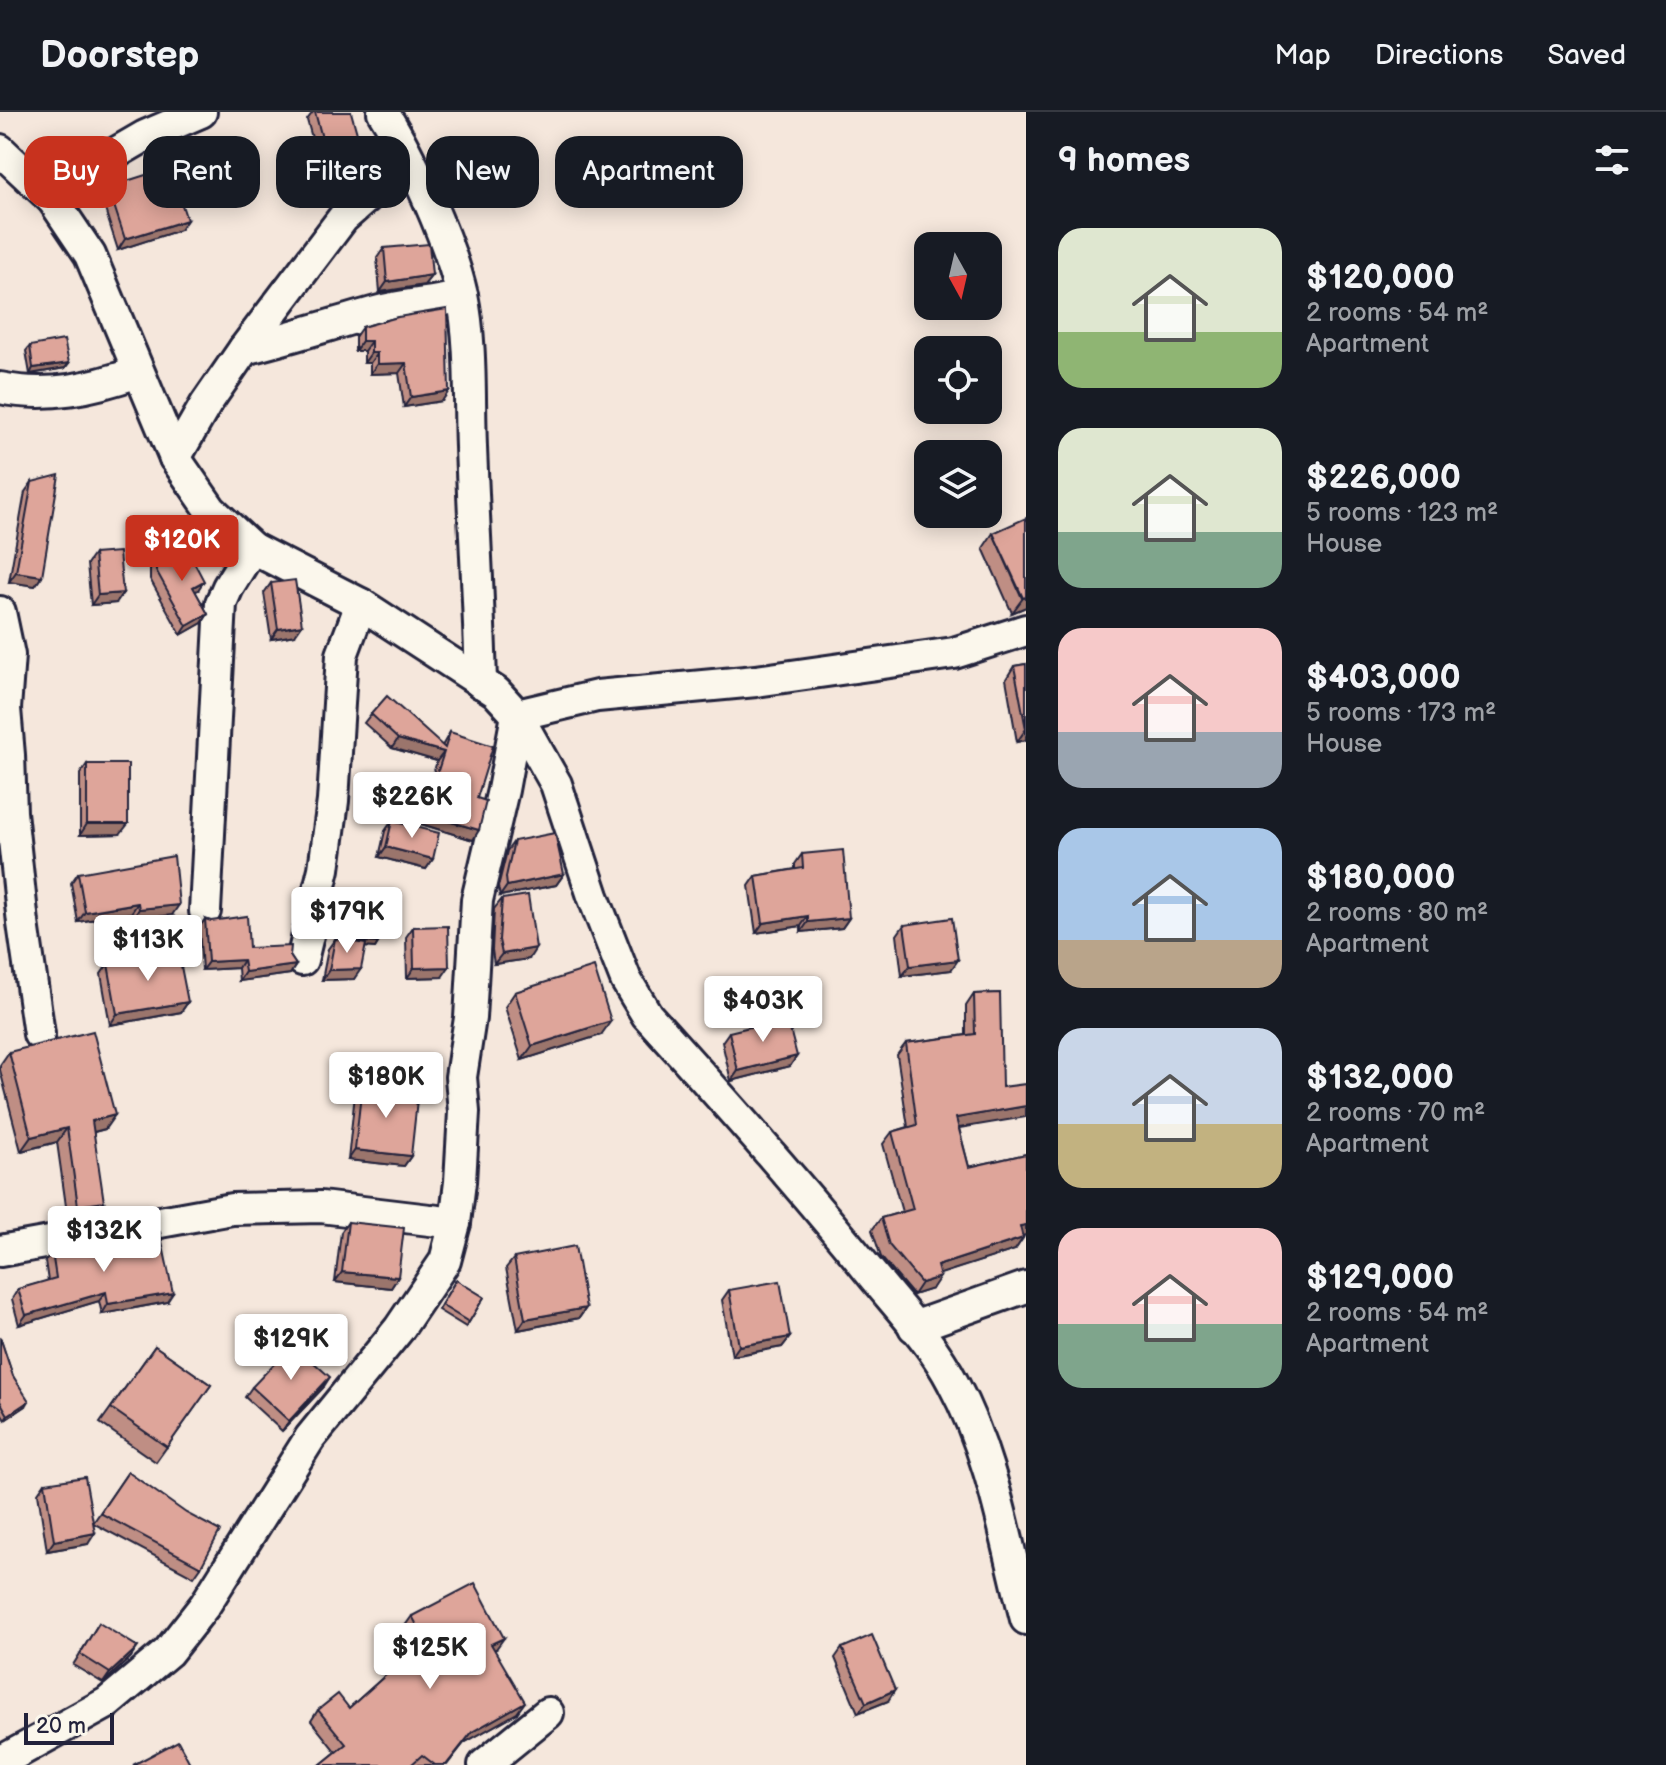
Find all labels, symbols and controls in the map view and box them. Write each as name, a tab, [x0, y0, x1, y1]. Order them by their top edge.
text: Doorstep	[40, 33, 199, 78]
text: Map	[1274, 39, 1331, 72]
text: Directions	[1375, 39, 1503, 72]
text: Saved	[1547, 39, 1626, 72]
chip: Buy	[24, 136, 127, 208]
chip: Rent	[143, 136, 260, 208]
chip: Filters	[276, 136, 410, 208]
chip: New	[426, 136, 539, 208]
chip: Apartment	[555, 136, 743, 208]
icon: filters	[1590, 138, 1634, 182]
text: 9 homes	[1058, 140, 1190, 181]
north arrow	[914, 232, 1002, 320]
map controls	[914, 232, 1002, 528]
text: $120,000	[1306, 257, 1455, 298]
icon: home	[1122, 260, 1218, 356]
text: 2 rooms · 54 m²	[1306, 298, 1489, 329]
text: Apartment	[1306, 329, 1429, 360]
button: locate	[914, 336, 1002, 424]
button: layers	[914, 440, 1002, 528]
text: $226,000	[1306, 457, 1461, 498]
icon: home	[1122, 460, 1218, 556]
text: 5 rooms · 123 m²	[1306, 498, 1498, 529]
pin: $120K	[126, 515, 238, 583]
text: $120K	[143, 525, 221, 556]
text: House	[1306, 529, 1382, 560]
text: $403,000	[1306, 657, 1461, 698]
icon: home	[1122, 660, 1218, 756]
text: 5 rooms · 173 m²	[1306, 698, 1496, 729]
text: House	[1306, 729, 1382, 760]
pin: $226K	[356, 772, 468, 840]
text: $226K	[371, 782, 453, 813]
text: $180,000	[1306, 857, 1455, 898]
icon: home	[1122, 860, 1218, 956]
pin: $179K	[291, 887, 403, 955]
text: $179K	[309, 897, 385, 928]
text: 2 rooms · 80 m²	[1306, 898, 1488, 929]
pin: $113K	[92, 915, 204, 983]
text: $113K	[112, 925, 184, 956]
text: Apartment	[1306, 929, 1429, 960]
pin: $403K	[707, 976, 819, 1044]
text: $403K	[722, 986, 804, 1017]
pin: $180K	[330, 1052, 442, 1120]
text: $132,000	[1306, 1057, 1454, 1098]
icon: home	[1122, 1060, 1218, 1156]
text: $180K	[347, 1062, 425, 1093]
text: 2 rooms · 70 m²	[1306, 1098, 1485, 1129]
text: Apartment	[1306, 1129, 1429, 1160]
pin: $132K	[48, 1206, 160, 1274]
text: $132K	[66, 1216, 142, 1247]
text: $129,000	[1306, 1257, 1454, 1298]
icon: home	[1122, 1260, 1218, 1356]
text: 2 rooms · 54 m²	[1306, 1298, 1489, 1329]
pin: $129K	[235, 1314, 347, 1382]
text: $129K	[253, 1324, 329, 1355]
text: Apartment	[1306, 1329, 1429, 1360]
pin: $125K	[374, 1623, 486, 1691]
text: $125K	[392, 1633, 468, 1664]
scale bar	[24, 1709, 114, 1745]
text: 20 m	[36, 1713, 86, 1740]

